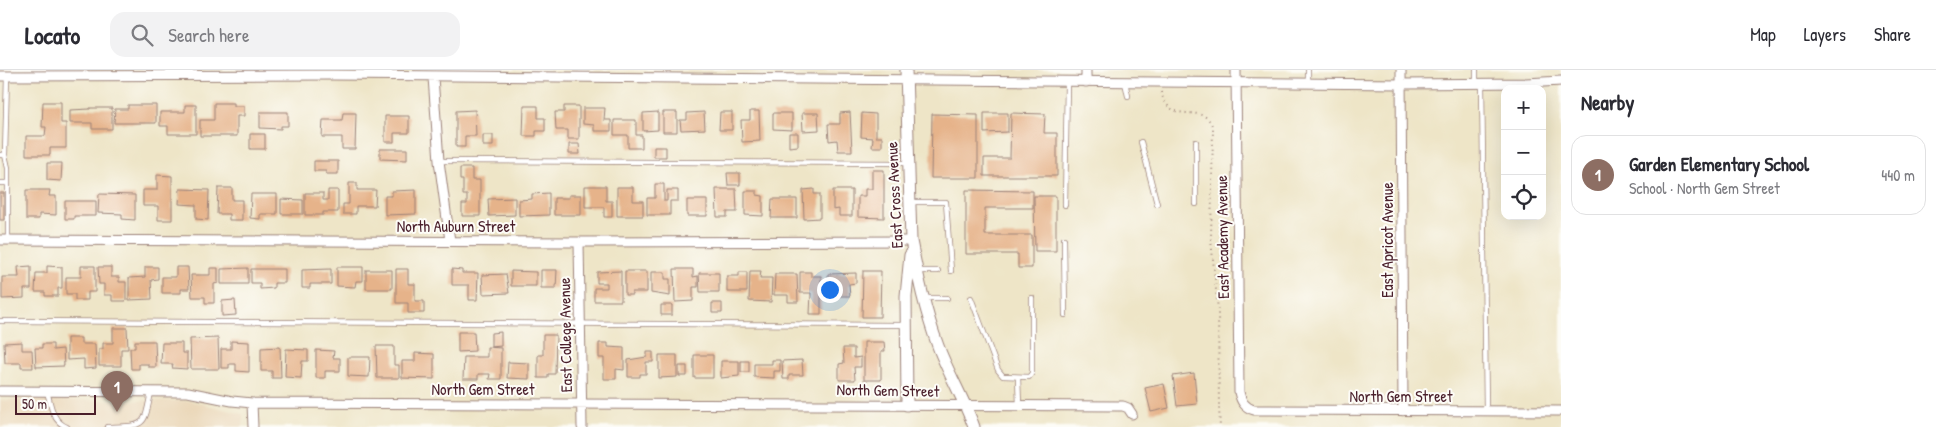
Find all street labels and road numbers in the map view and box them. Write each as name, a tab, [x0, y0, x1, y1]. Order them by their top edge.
street label: East Cross Avenue	[880, 141, 908, 249]
street label: East Academy Avenue	[1210, 174, 1234, 299]
street label: East Apricot Avenue	[1376, 182, 1398, 298]
street label: North Auburn Street	[397, 215, 516, 237]
street label: East College Avenue	[553, 277, 577, 393]
street label: North Gem Street	[432, 378, 535, 400]
street label: North Gem Street	[836, 378, 940, 402]
street label: North Gem Street	[1350, 385, 1453, 407]

